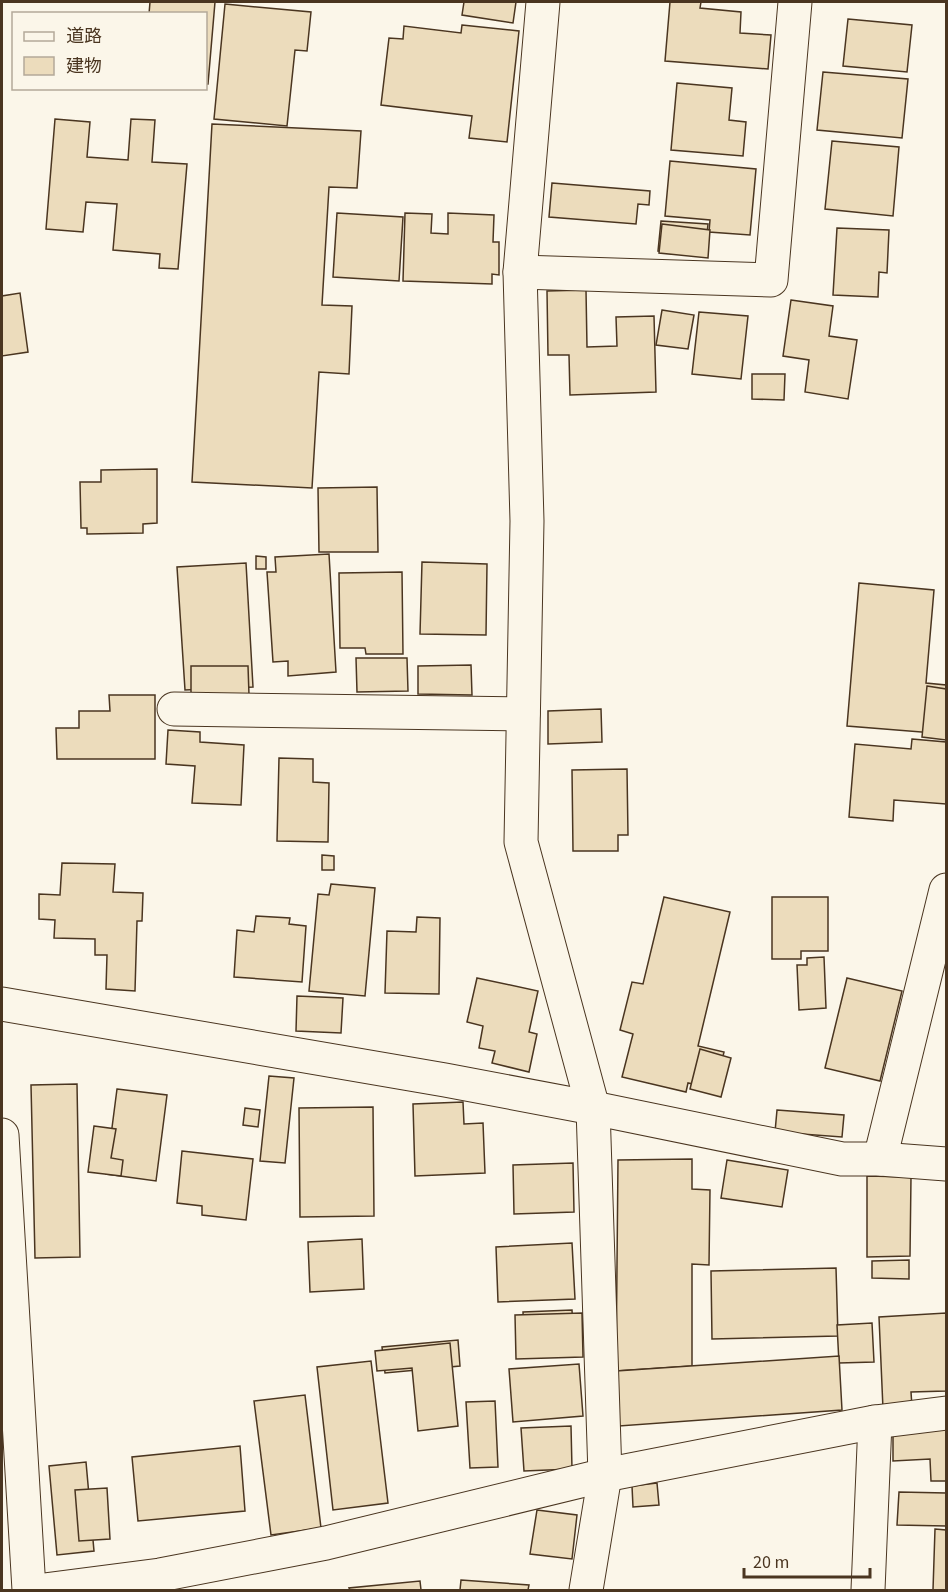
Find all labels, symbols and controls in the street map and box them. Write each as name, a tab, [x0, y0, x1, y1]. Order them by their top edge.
legend	[12, 12, 207, 90]
text: 道路	[66, 24, 102, 49]
text: 建物	[66, 54, 102, 79]
scale bar	[744, 1541, 870, 1579]
text: 20 m	[753, 1550, 789, 1575]

